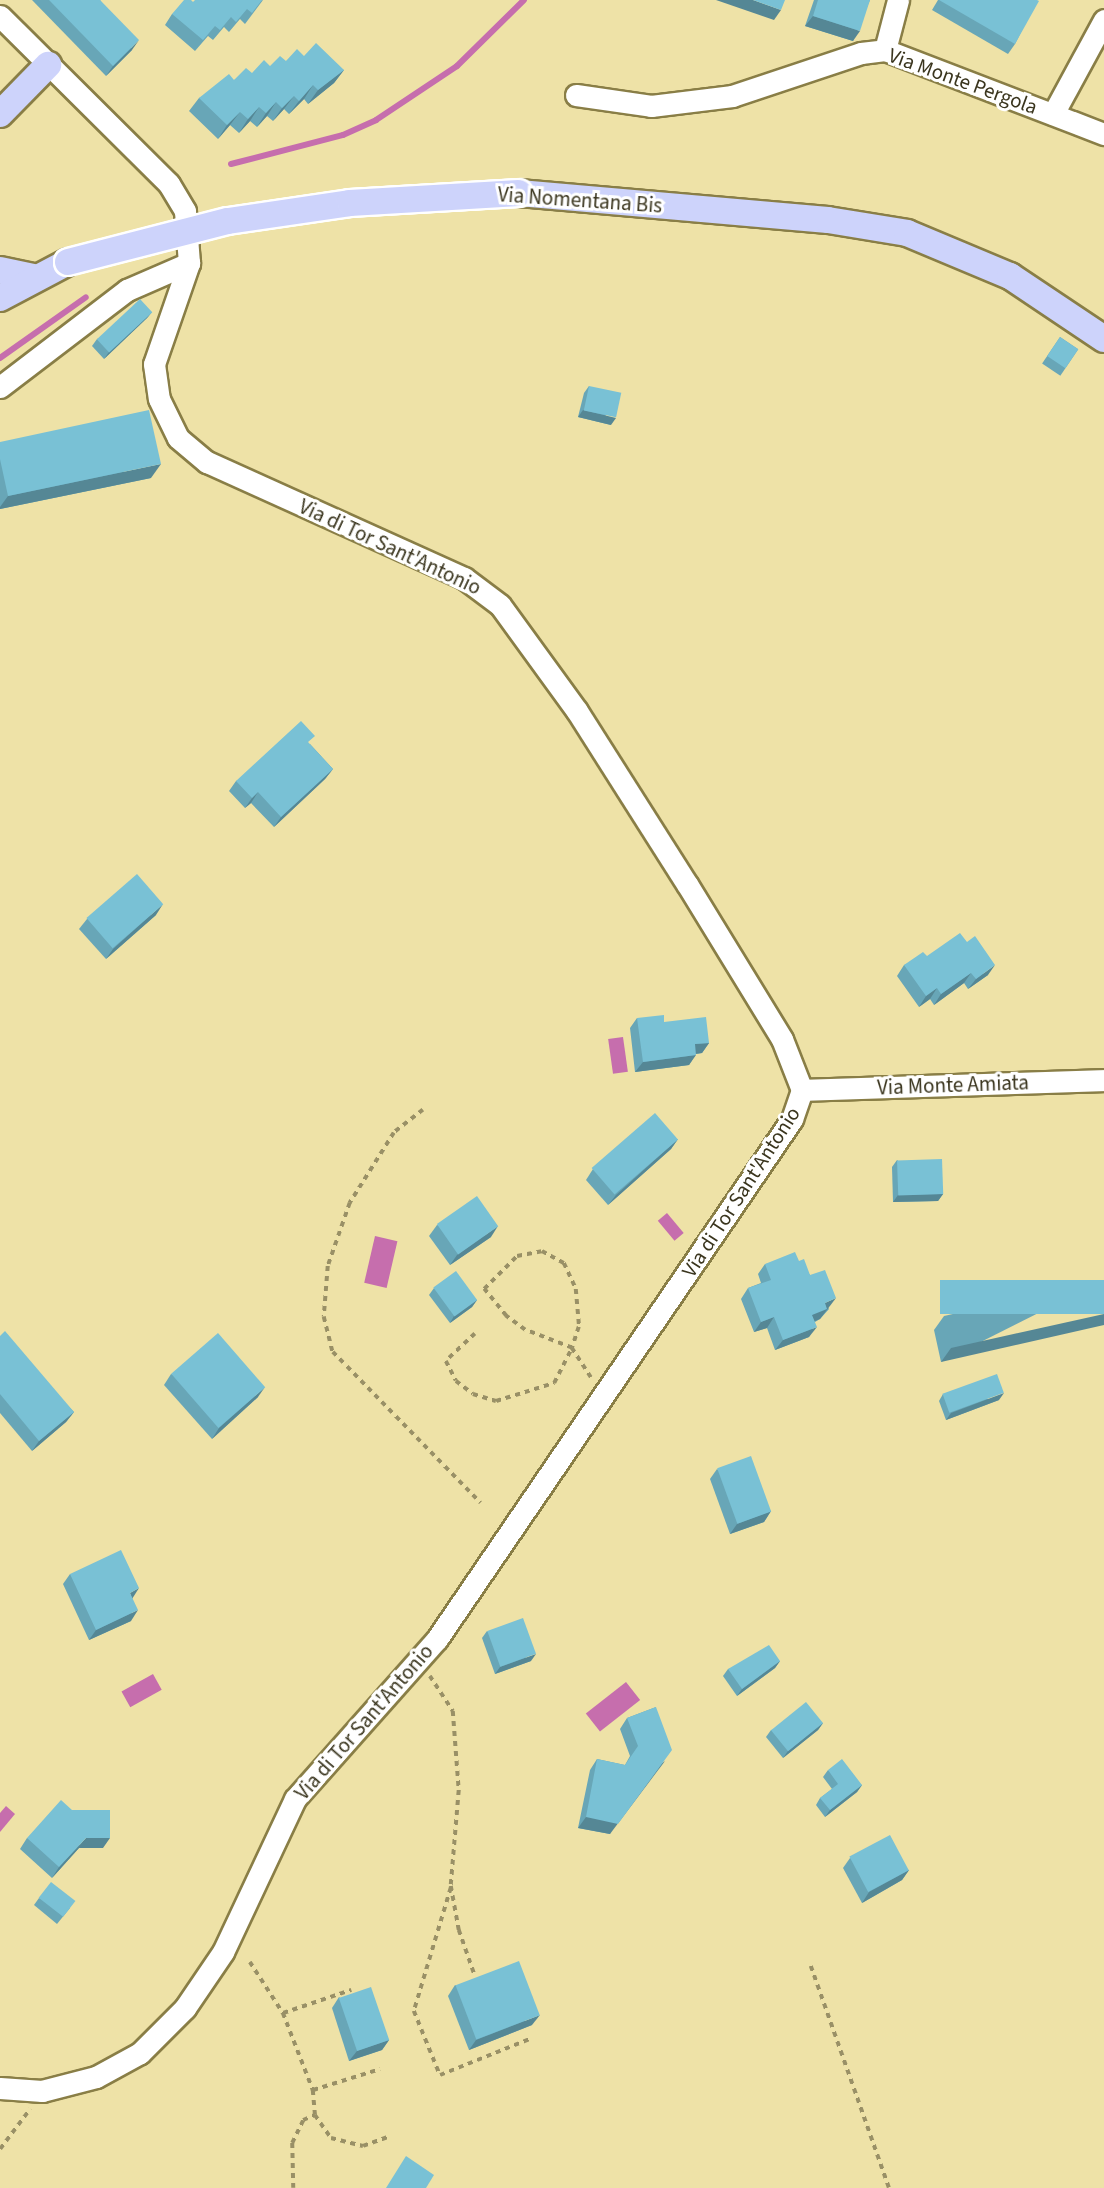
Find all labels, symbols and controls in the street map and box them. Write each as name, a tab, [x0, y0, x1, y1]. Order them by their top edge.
street label: Via Monte Pergola	[885, 42, 1041, 120]
street label: Via Nomentana Bis	[497, 182, 663, 218]
street label: Via di Tor Sant'Antonio	[295, 494, 485, 600]
street label: Via Monte Amiata	[877, 1070, 1029, 1100]
street label: Via di Tor Sant'Antonio	[676, 1102, 806, 1282]
street label: Via di Tor Sant'Antonio	[290, 1639, 438, 1805]

